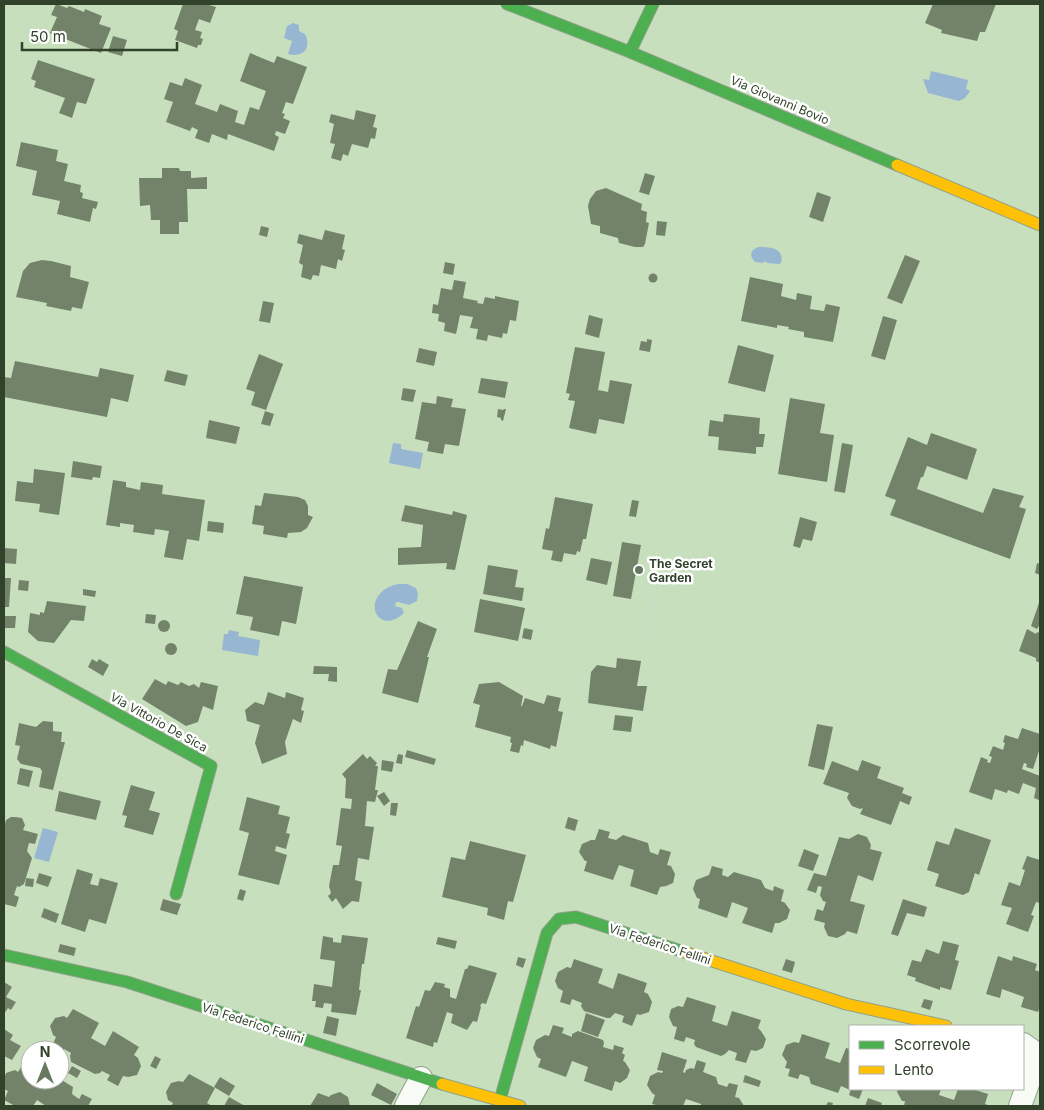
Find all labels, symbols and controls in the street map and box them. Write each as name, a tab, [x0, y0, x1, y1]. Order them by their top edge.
scale bar	[22, 20, 178, 52]
text: 50 m	[30, 27, 66, 46]
street label: Via Giovanni Bovio	[728, 72, 832, 128]
place label: The Secret Garden	[649, 556, 713, 585]
marker: The Secret Garden	[633, 564, 645, 576]
street label: Via Vittorio De Sica	[108, 689, 210, 755]
street label: Via Federico Fellini	[607, 920, 713, 968]
street label: Via Federico Fellini	[200, 999, 306, 1047]
legend	[849, 1025, 1024, 1090]
text: Scorrevole	[894, 1035, 970, 1054]
north arrow	[20, 1040, 70, 1090]
text: N	[40, 1043, 50, 1060]
text: Lento	[894, 1060, 934, 1079]

